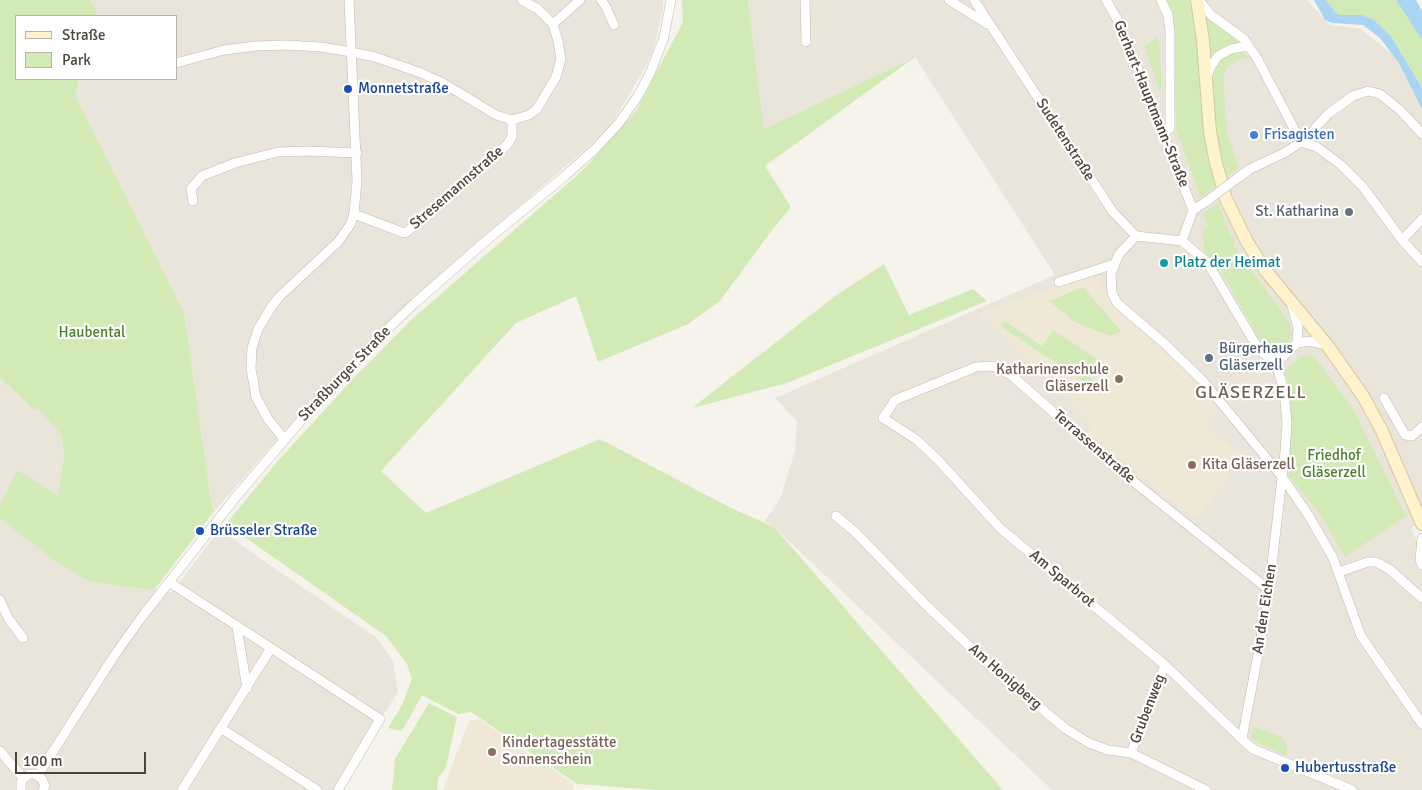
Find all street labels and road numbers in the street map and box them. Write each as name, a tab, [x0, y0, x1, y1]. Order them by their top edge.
street label: Gerhart-Hauptmann-Straße	[1109, 18, 1193, 190]
street label: Sudetenstraße	[1032, 95, 1098, 185]
street label: Stresemannstraße	[407, 142, 507, 234]
street label: Straßburger Straße	[295, 323, 395, 425]
street label: Terrassenstraße	[1049, 407, 1139, 487]
street label: Am Sparbrot	[1026, 546, 1098, 612]
street label: An den Eichen	[1249, 563, 1281, 655]
street label: Am Honigberg	[965, 640, 1045, 714]
street label: Grubenweg	[1127, 672, 1169, 746]

